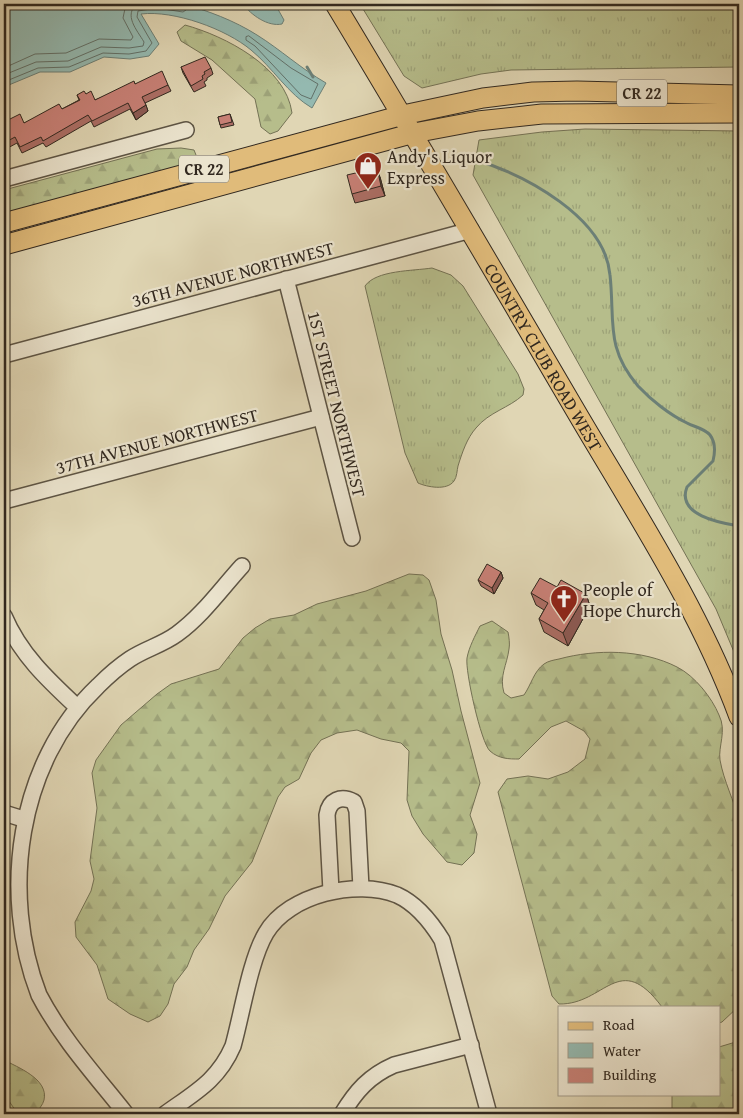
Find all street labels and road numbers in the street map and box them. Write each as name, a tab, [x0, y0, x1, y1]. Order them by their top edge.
road number: CR 22	[617, 80, 667, 106]
road number: CR 22	[179, 156, 229, 182]
street label: 36TH AVENUE NORTHWEST	[129, 234, 337, 314]
street label: COUNTRY CLUB ROAD WEST	[478, 258, 610, 456]
street label: 1ST STREET NORTHWEST	[301, 308, 373, 500]
street label: 37TH AVENUE NORTHWEST	[53, 401, 261, 481]

